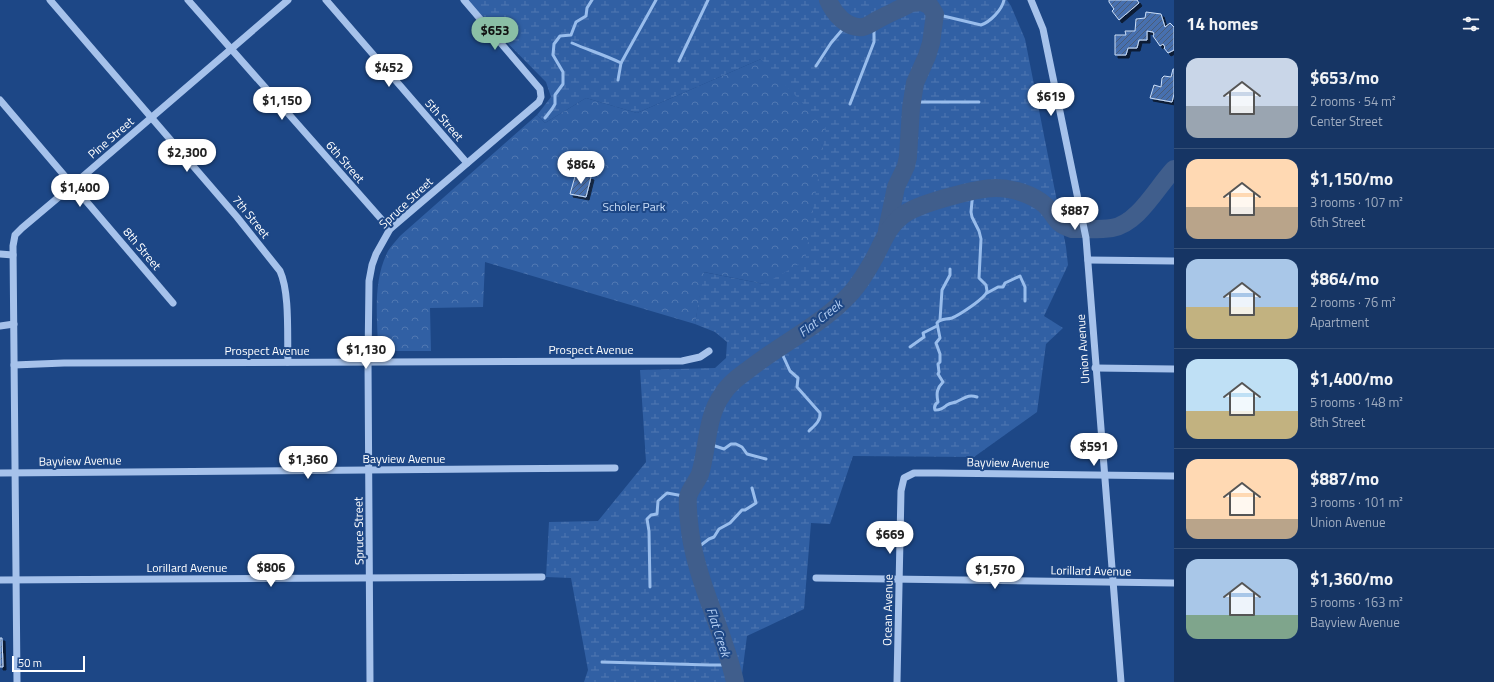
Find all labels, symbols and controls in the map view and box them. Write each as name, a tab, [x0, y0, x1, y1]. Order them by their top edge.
text: 14 homes	[1186, 11, 1258, 37]
icon: filters	[1460, 13, 1482, 35]
pin: $653	[471, 17, 519, 51]
text: $653	[480, 20, 510, 40]
pin: $452	[365, 54, 413, 88]
text: $452	[374, 57, 404, 77]
text: $653/mo	[1310, 65, 1379, 91]
icon: home	[1218, 74, 1266, 122]
pin: $619	[1027, 83, 1075, 117]
text: $619	[1036, 86, 1066, 106]
pin: $1,150	[249, 87, 315, 121]
text: $1,150	[262, 90, 302, 110]
text: 2 rooms · 54 m²	[1310, 91, 1396, 111]
street label: 5th Street	[420, 94, 469, 146]
text: Center Street	[1310, 111, 1382, 131]
street label: Pine Street	[83, 112, 139, 163]
street label: 6th Street	[321, 136, 370, 188]
pin: $2,300	[154, 139, 220, 173]
text: $2,300	[167, 142, 207, 162]
pin: $864	[557, 151, 605, 185]
text: $864	[566, 154, 596, 174]
text: $1,150/mo	[1310, 166, 1393, 192]
street label: Spruce Street	[374, 172, 438, 233]
pin: $1,400	[47, 174, 113, 208]
icon: home	[1218, 175, 1266, 223]
text: $1,400	[60, 177, 100, 197]
street label: 7th Street	[228, 191, 275, 243]
text: 3 rooms · 107 m²	[1310, 192, 1403, 212]
park label: Scholer Park	[602, 197, 666, 216]
pin: $887	[1051, 197, 1099, 231]
text: $887	[1060, 200, 1090, 220]
text: 6th Street	[1310, 212, 1365, 232]
street label: 8th Street	[119, 223, 167, 275]
text: $864/mo	[1310, 266, 1379, 292]
icon: home	[1218, 275, 1266, 323]
text: 2 rooms · 76 m²	[1310, 292, 1396, 312]
water label: Flat Creek	[794, 293, 848, 342]
text: Apartment	[1310, 312, 1369, 332]
street label: Union Avenue	[1071, 314, 1094, 384]
pin: $1,130	[333, 336, 399, 370]
text: $1,130	[346, 339, 386, 359]
street label: Prospect Avenue	[548, 340, 634, 359]
street label: Prospect Avenue	[224, 341, 310, 360]
text: $1,400/mo	[1310, 366, 1393, 392]
icon: home	[1218, 375, 1266, 423]
text: 5 rooms · 148 m²	[1310, 392, 1403, 412]
text: 8th Street	[1310, 412, 1365, 432]
pin: $591	[1070, 433, 1118, 467]
text: $591	[1079, 436, 1109, 456]
pin: $1,360	[275, 446, 341, 480]
text: $1,360	[288, 449, 328, 469]
street label: Bayview Avenue	[363, 449, 445, 468]
street label: Bayview Avenue	[38, 450, 122, 471]
street label: Bayview Avenue	[966, 452, 1050, 473]
text: $887/mo	[1310, 466, 1379, 492]
icon: home	[1218, 475, 1266, 523]
text: 3 rooms · 101 m²	[1310, 492, 1403, 512]
street label: Spruce Street	[348, 496, 369, 565]
text: Union Avenue	[1310, 512, 1386, 532]
pin: $669	[866, 521, 914, 555]
text: $669	[875, 524, 905, 544]
pin: $806	[247, 554, 295, 588]
pin: $1,570	[962, 556, 1028, 590]
text: $806	[256, 557, 286, 577]
street label: Lorillard Avenue	[147, 558, 227, 577]
text: $1,570	[975, 559, 1015, 579]
street label: Lorillard Avenue	[1050, 560, 1132, 581]
text: $1,360/mo	[1310, 566, 1393, 592]
street label: Ocean Avenue	[877, 574, 898, 646]
icon: home	[1218, 575, 1266, 623]
text: 5 rooms · 163 m²	[1310, 592, 1403, 612]
water label: Flat Creek	[702, 605, 737, 661]
text: Bayview Avenue	[1310, 612, 1400, 632]
scale bar	[12, 654, 85, 673]
text: 50 m	[18, 655, 42, 671]

